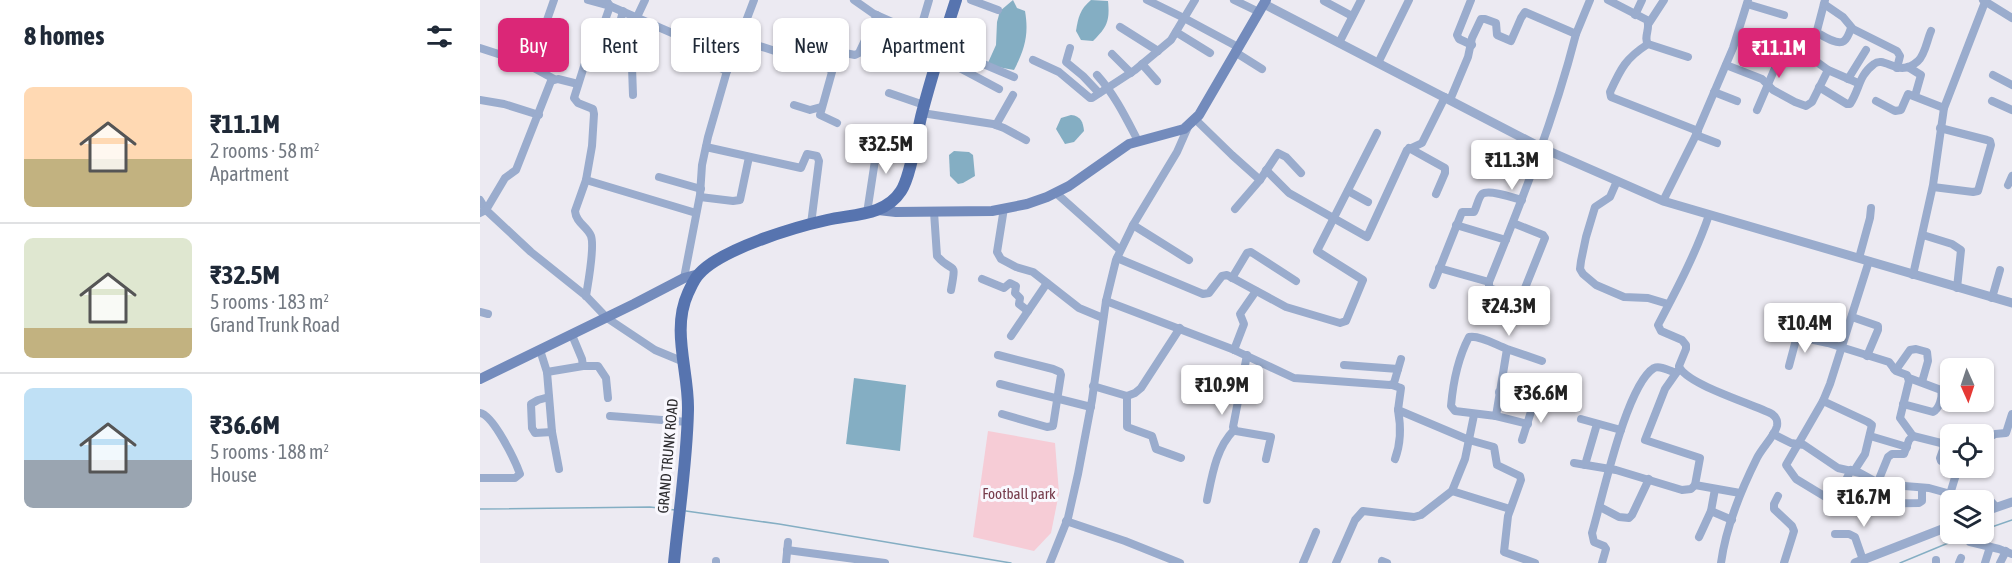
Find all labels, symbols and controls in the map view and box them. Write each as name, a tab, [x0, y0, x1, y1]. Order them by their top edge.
chip: Buy	[498, 18, 569, 72]
chip: Rent	[581, 18, 659, 72]
chip: Filters	[671, 18, 761, 72]
chip: New	[773, 18, 849, 72]
chip: Apartment	[861, 18, 986, 72]
icon: filters	[423, 20, 456, 53]
text: 8 homes	[24, 21, 104, 51]
pin: ₹11.1M	[1730, 28, 1828, 79]
text: ₹11.1M	[1752, 36, 1806, 59]
text: ₹11.1M	[210, 109, 280, 139]
icon: home	[72, 111, 144, 183]
pin: ₹32.5M	[837, 124, 935, 175]
text: ₹32.5M	[859, 132, 913, 155]
text: 2 rooms · 58 m²	[210, 139, 320, 162]
pin: ₹11.3M	[1463, 140, 1561, 191]
text: ₹11.3M	[1485, 148, 1539, 171]
text: Apartment	[210, 162, 289, 185]
text: ₹32.5M	[210, 260, 280, 290]
icon: home	[72, 262, 144, 334]
pin: ₹24.3M	[1460, 286, 1558, 337]
text: 5 rooms · 183 m²	[210, 290, 329, 313]
text: ₹24.3M	[1482, 294, 1536, 317]
pin: ₹10.4M	[1756, 303, 1854, 354]
text: ₹10.4M	[1778, 311, 1832, 334]
text: Grand Trunk Road	[210, 313, 340, 336]
north arrow	[1940, 358, 1994, 412]
map controls	[1940, 358, 1994, 544]
pin: ₹10.9M	[1173, 365, 1271, 416]
text: ₹10.9M	[1195, 373, 1249, 396]
pin: ₹36.6M	[1492, 373, 1590, 424]
text: ₹36.6M	[1514, 381, 1568, 404]
street label: GRAND TRUNK ROAD	[654, 398, 681, 514]
text: ₹36.6M	[210, 410, 280, 440]
icon: home	[72, 412, 144, 484]
button: locate	[1940, 424, 1994, 478]
text: 5 rooms · 188 m²	[210, 440, 329, 463]
text: House	[210, 463, 257, 486]
pin: ₹16.7M	[1815, 477, 1913, 528]
park label: Football park	[982, 485, 1056, 502]
text: ₹16.7M	[1837, 485, 1891, 508]
button: layers	[1940, 490, 1994, 544]

